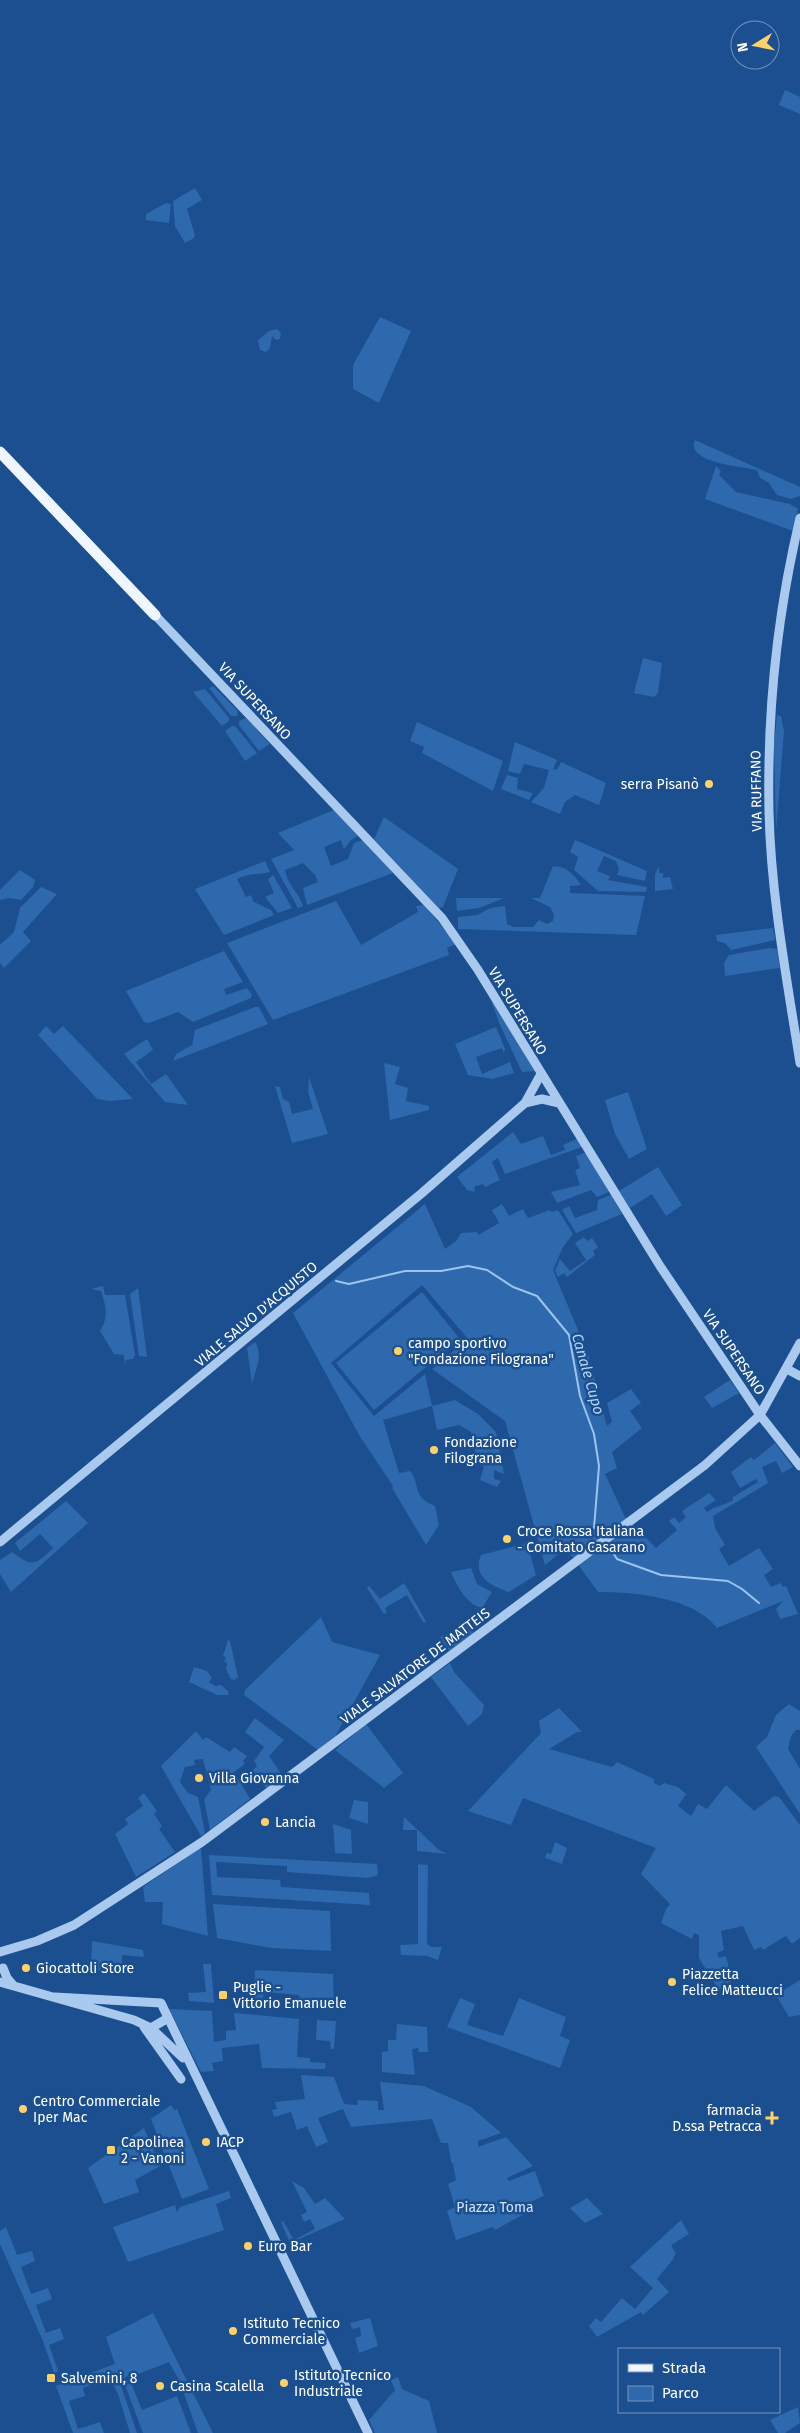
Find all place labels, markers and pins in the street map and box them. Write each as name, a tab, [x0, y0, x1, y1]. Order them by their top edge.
place label: serra Pisanò	[621, 776, 699, 793]
marker: serra Pisanò	[703, 778, 715, 790]
place label: campo sportivo "Fondazione Filograna"	[408, 1335, 554, 1368]
marker: campo sportivo "Fondazione Filograna"	[392, 1345, 404, 1357]
place label: Fondazione Filograna	[444, 1434, 517, 1467]
marker: Fondazione Filograna	[428, 1444, 440, 1456]
place label: Croce Rossa Italiana - Comitato Casarano	[517, 1523, 645, 1556]
marker: Croce Rossa Italiana - Comitato Casarano	[501, 1533, 513, 1545]
place label: Villa Giovanna	[209, 1770, 299, 1787]
marker: Villa Giovanna	[193, 1772, 205, 1784]
place label: Lancia	[275, 1814, 316, 1831]
marker: Lancia	[259, 1816, 271, 1828]
place label: Giocattoli Store	[36, 1960, 134, 1977]
marker: Giocattoli Store	[20, 1962, 32, 1974]
place label: Piazzetta Felice Matteucci	[682, 1966, 783, 1999]
marker: Piazzetta Felice Matteucci	[666, 1976, 678, 1988]
place label: Puglie - Vittorio Emanuele	[233, 1979, 347, 2012]
marker: Puglie - Vittorio Emanuele	[217, 1989, 229, 2001]
place label: Centro Commerciale Iper Mac	[33, 2093, 160, 2126]
place label: farmacia D.ssa Petracca	[672, 2102, 762, 2135]
marker: Centro Commerciale Iper Mac	[17, 2103, 29, 2115]
marker: farmacia D.ssa Petracca	[766, 2112, 778, 2124]
place label: Capolinea 2 - Vanoni	[121, 2134, 184, 2167]
place label: IACP	[216, 2134, 244, 2151]
marker: IACP	[200, 2136, 212, 2148]
marker: Capolinea 2 - Vanoni	[105, 2144, 117, 2156]
place label: Euro Bar	[258, 2238, 312, 2255]
marker: Euro Bar	[242, 2240, 254, 2252]
place label: Istituto Tecnico Commerciale	[243, 2315, 340, 2348]
marker: Istituto Tecnico Commerciale	[227, 2325, 239, 2337]
place label: Istituto Tecnico Industriale	[294, 2367, 391, 2400]
place label: Salvemini, 8	[61, 2370, 138, 2387]
marker: Salvemini, 8	[45, 2372, 57, 2384]
marker: Istituto Tecnico Industriale	[278, 2377, 290, 2389]
place label: Casina Scalella	[170, 2378, 264, 2395]
marker: Casina Scalella	[154, 2380, 166, 2392]

